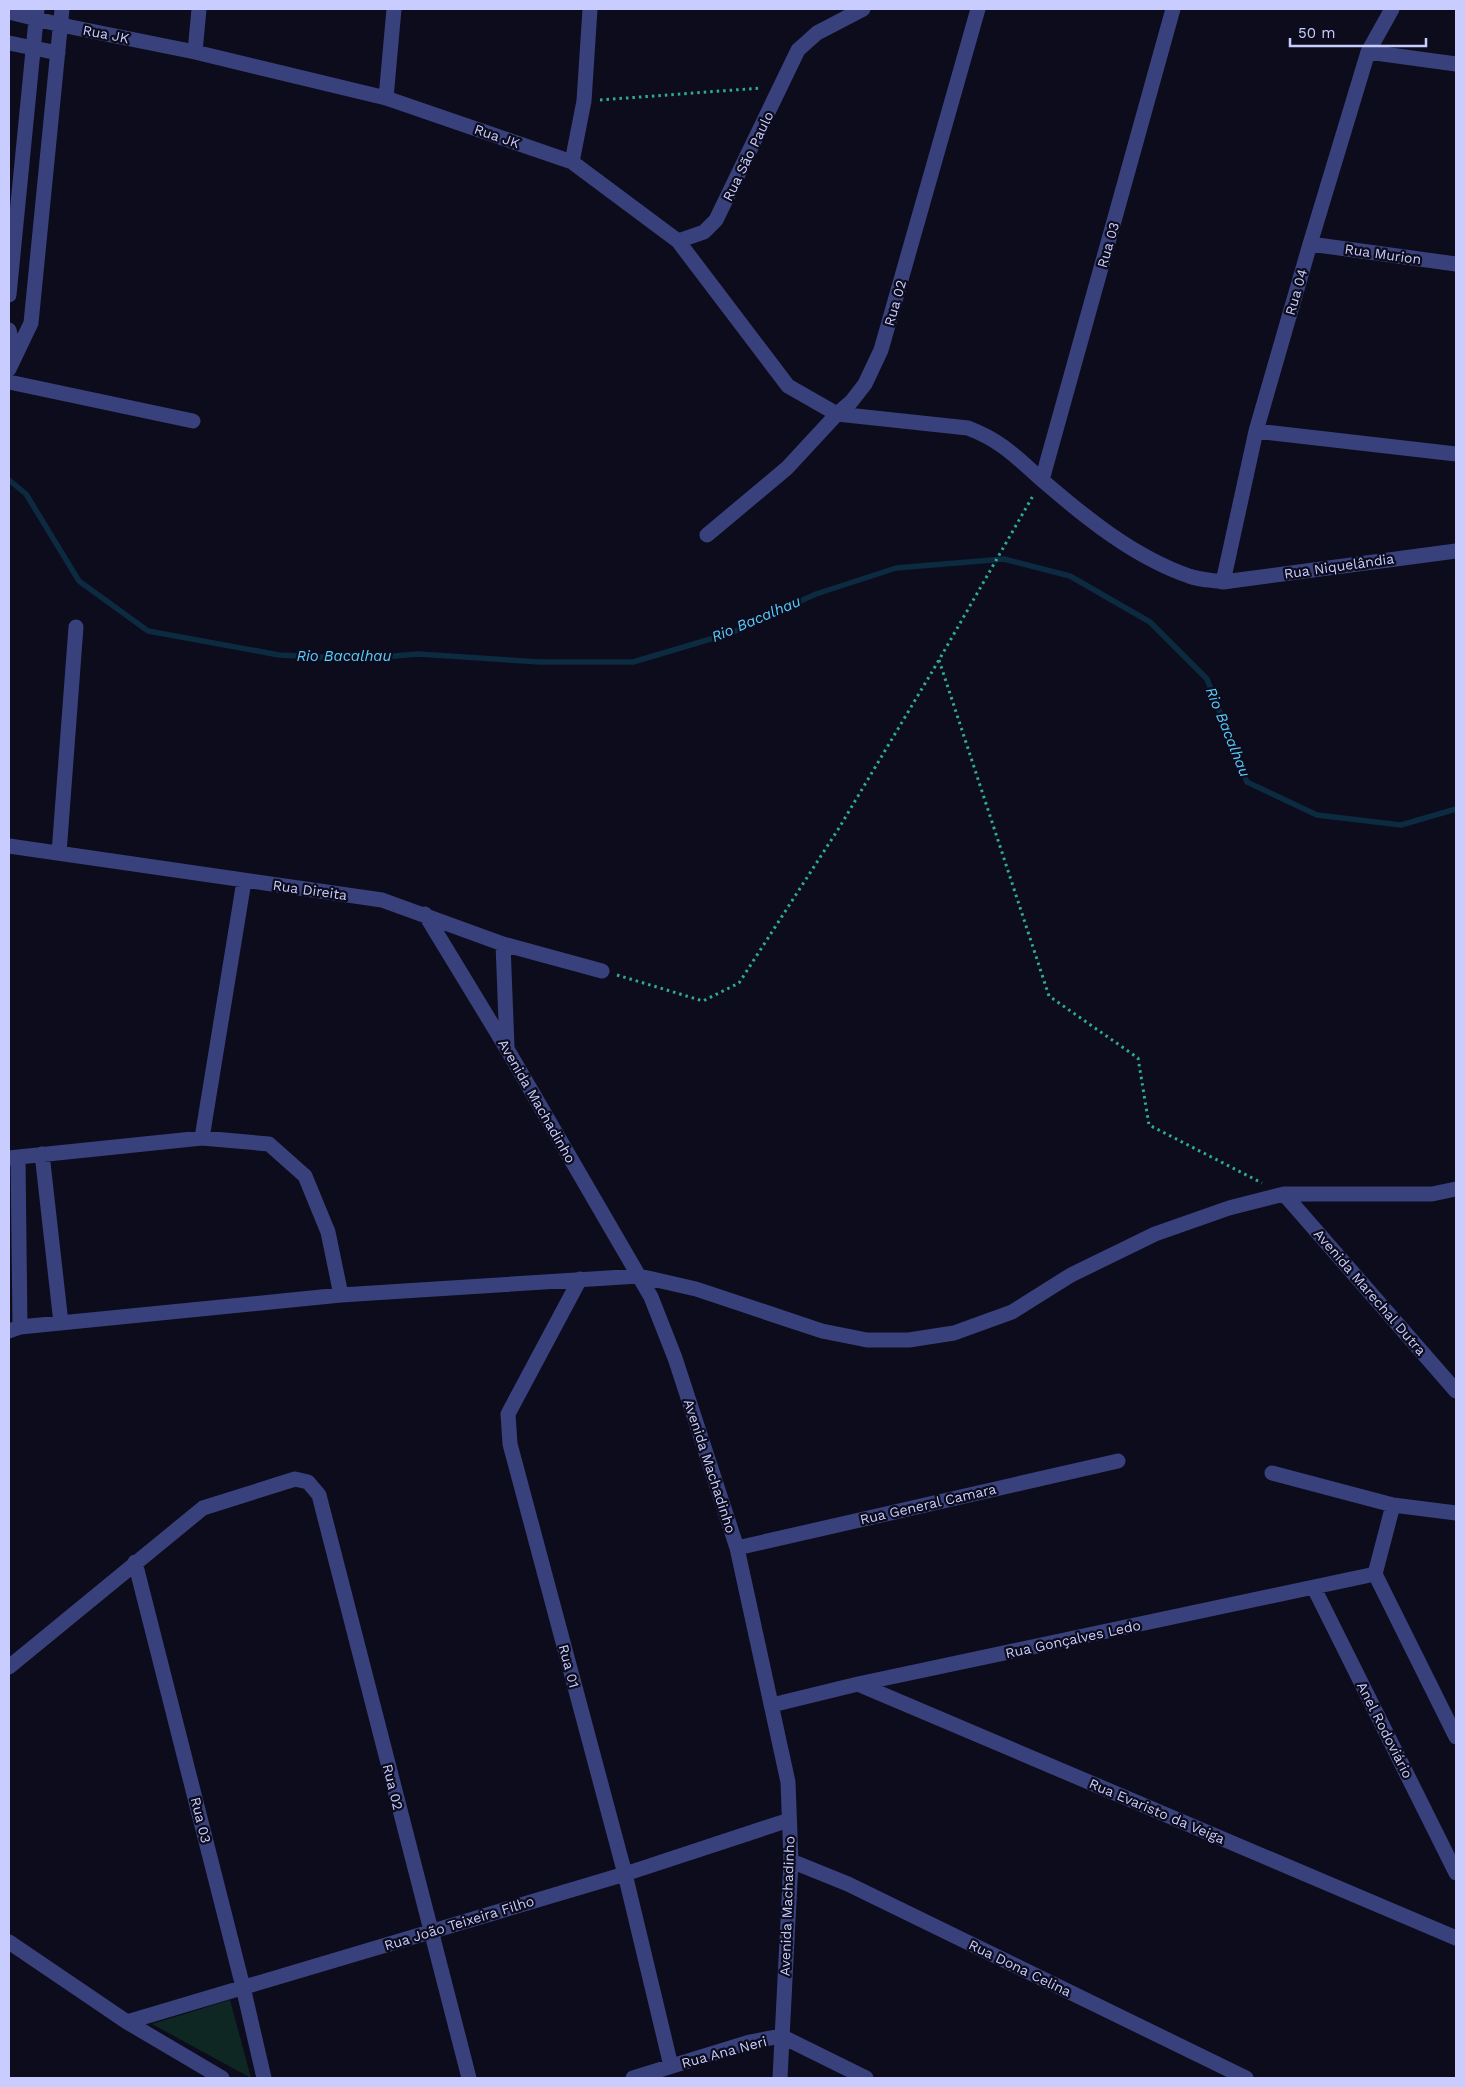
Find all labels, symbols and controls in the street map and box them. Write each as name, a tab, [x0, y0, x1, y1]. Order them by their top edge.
scale bar	[1290, 15, 1426, 47]
street label: Rua JK	[81, 22, 131, 46]
text: 50 m	[1298, 24, 1335, 42]
street label: Rua São Paulo	[719, 109, 777, 203]
street label: Rua JK	[472, 121, 522, 151]
street label: Rua 03	[1094, 220, 1122, 270]
street label: Rua Murion	[1344, 241, 1422, 267]
street label: Rua 04	[1282, 267, 1310, 317]
street label: Rua 02	[881, 278, 909, 328]
street label: Rua Niquelândia	[1283, 550, 1395, 582]
water label: Rio Bacalhau	[709, 592, 803, 646]
water label: Rio Bacalhau	[296, 647, 392, 665]
water label: Rio Bacalhau	[1202, 685, 1254, 780]
street label: Rua Direita	[272, 877, 348, 903]
street label: Avenida Machadinho	[495, 1036, 579, 1166]
street label: Avenida Marechal Dutra	[1311, 1226, 1429, 1358]
street label: Avenida Machadinho	[681, 1397, 739, 1535]
street label: Rua General Camara	[858, 1481, 998, 1527]
street label: Rua Gonçalves Ledo	[1004, 1617, 1142, 1661]
street label: Rua 01	[556, 1643, 582, 1689]
street label: Anel Rodoviário	[1354, 1679, 1416, 1781]
street label: Rua 02	[380, 1762, 406, 1812]
street label: Rua Evaristo da Veiga	[1087, 1775, 1227, 1847]
street label: Rua 03	[188, 1795, 214, 1845]
street label: Avenida Machadinho	[777, 1836, 797, 1976]
street label: Rua João Teixeira Filho	[382, 1893, 536, 1953]
street label: Rua Dona Celina	[966, 1936, 1074, 2000]
street label: Rua Ana Neri	[680, 2033, 768, 2071]

